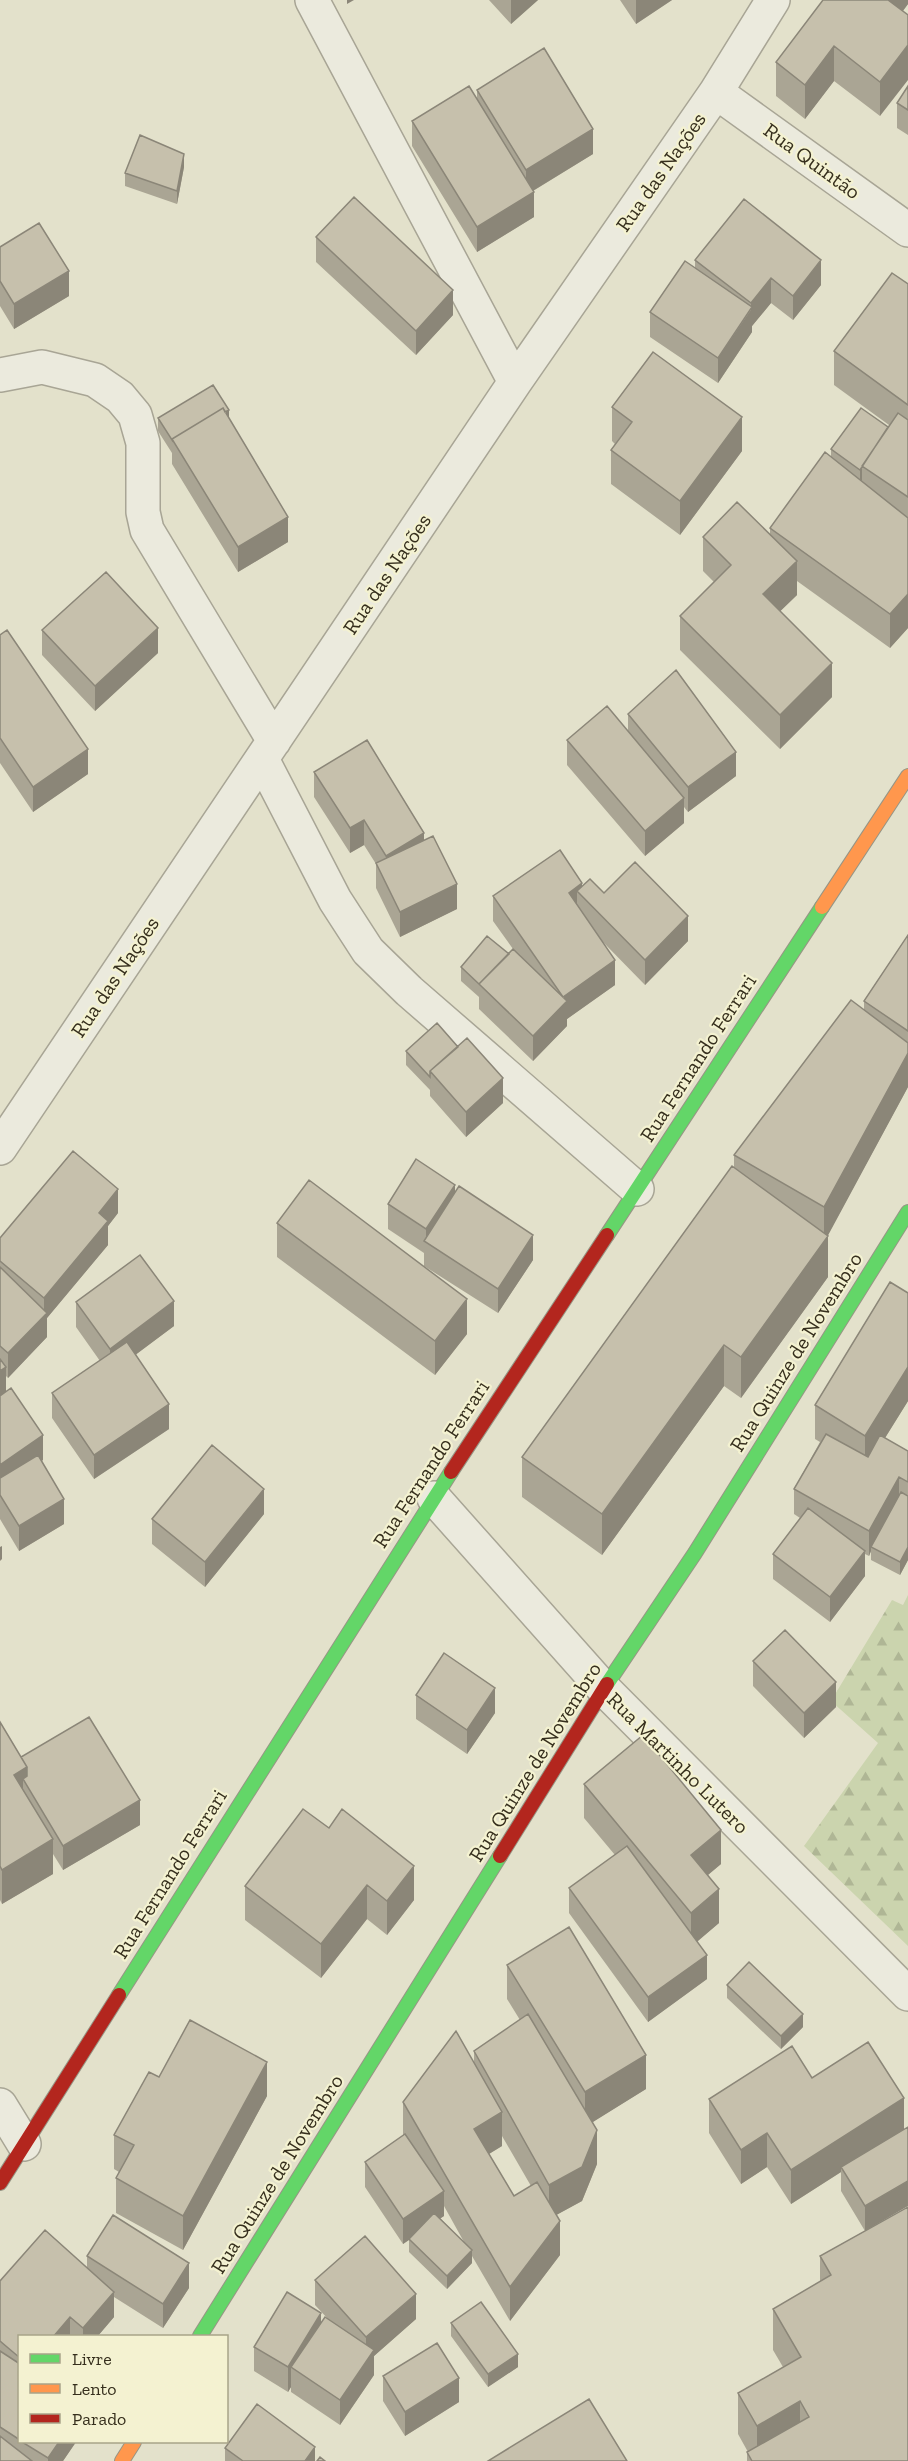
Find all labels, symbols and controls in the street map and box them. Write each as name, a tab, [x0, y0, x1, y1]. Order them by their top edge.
street label: Rua das Nações	[610, 107, 711, 236]
street label: Rua Quintão	[759, 117, 866, 204]
street label: Rua das Nações	[337, 509, 436, 639]
street label: Rua das Nações	[65, 912, 164, 1042]
street label: Rua Fernando Ferrari	[634, 969, 761, 1146]
street label: Rua Quinze de Novembro	[724, 1248, 867, 1456]
street label: Rua Fernando Ferrari	[367, 1375, 494, 1552]
street label: Rua Quinze de Novembro	[463, 1658, 606, 1866]
street label: Rua Martinho Lutero	[602, 1687, 754, 1839]
street label: Rua Fernando Ferrari	[107, 1785, 232, 1963]
street label: Rua Quinze de Novembro	[205, 2070, 348, 2278]
legend	[18, 2335, 228, 2443]
text: Livre	[72, 2348, 112, 2370]
text: Lento	[72, 2378, 117, 2400]
text: Parado	[72, 2408, 126, 2430]

